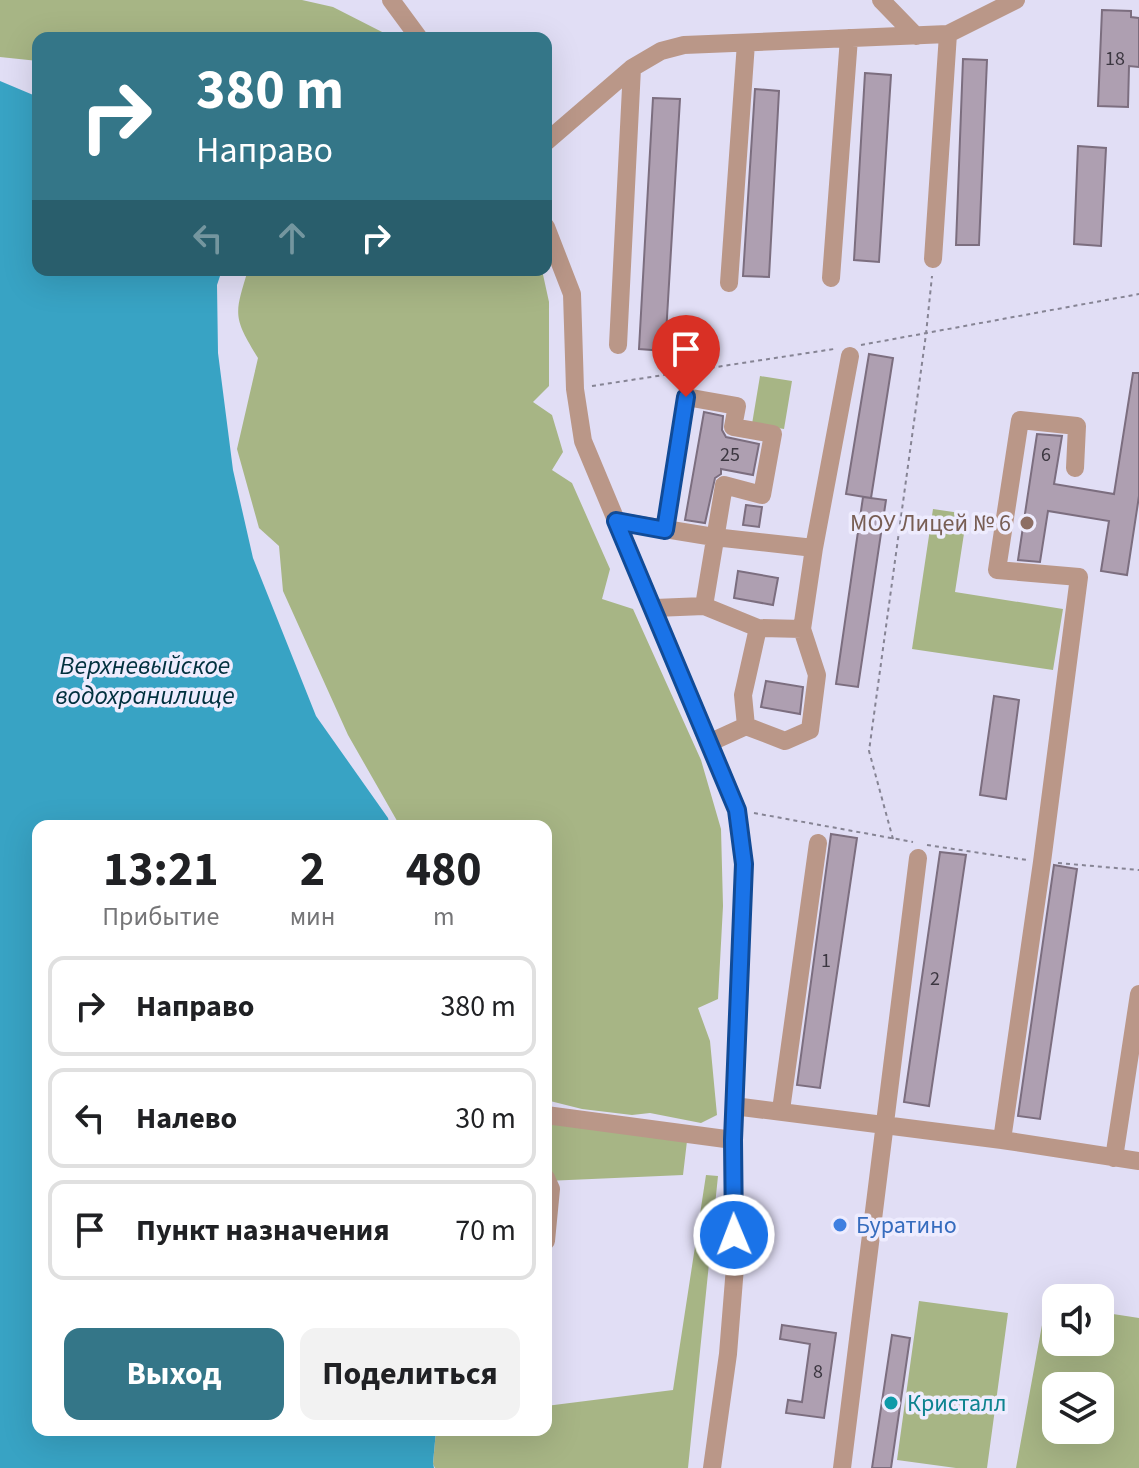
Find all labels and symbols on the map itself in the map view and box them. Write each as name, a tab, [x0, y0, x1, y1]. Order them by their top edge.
house number: 18	[1105, 45, 1125, 73]
pin	[652, 315, 720, 397]
house number: 25	[720, 441, 740, 469]
house number: 6	[1041, 441, 1051, 469]
place label: МОУ Лицей № 6	[850, 506, 1011, 541]
marker: МОУ Лицей № 6	[1018, 514, 1036, 532]
water label: Верхневыйское водохранилище	[55, 647, 235, 714]
house number: 1	[821, 947, 831, 975]
house number: 2	[930, 965, 940, 993]
position arrow	[692, 1193, 776, 1277]
place label: Буратино	[856, 1208, 957, 1243]
marker: Буратино	[831, 1216, 849, 1234]
house number: 8	[813, 1358, 823, 1386]
place label: Кристалл	[907, 1386, 1007, 1421]
marker: Кристалл	[882, 1394, 900, 1412]

